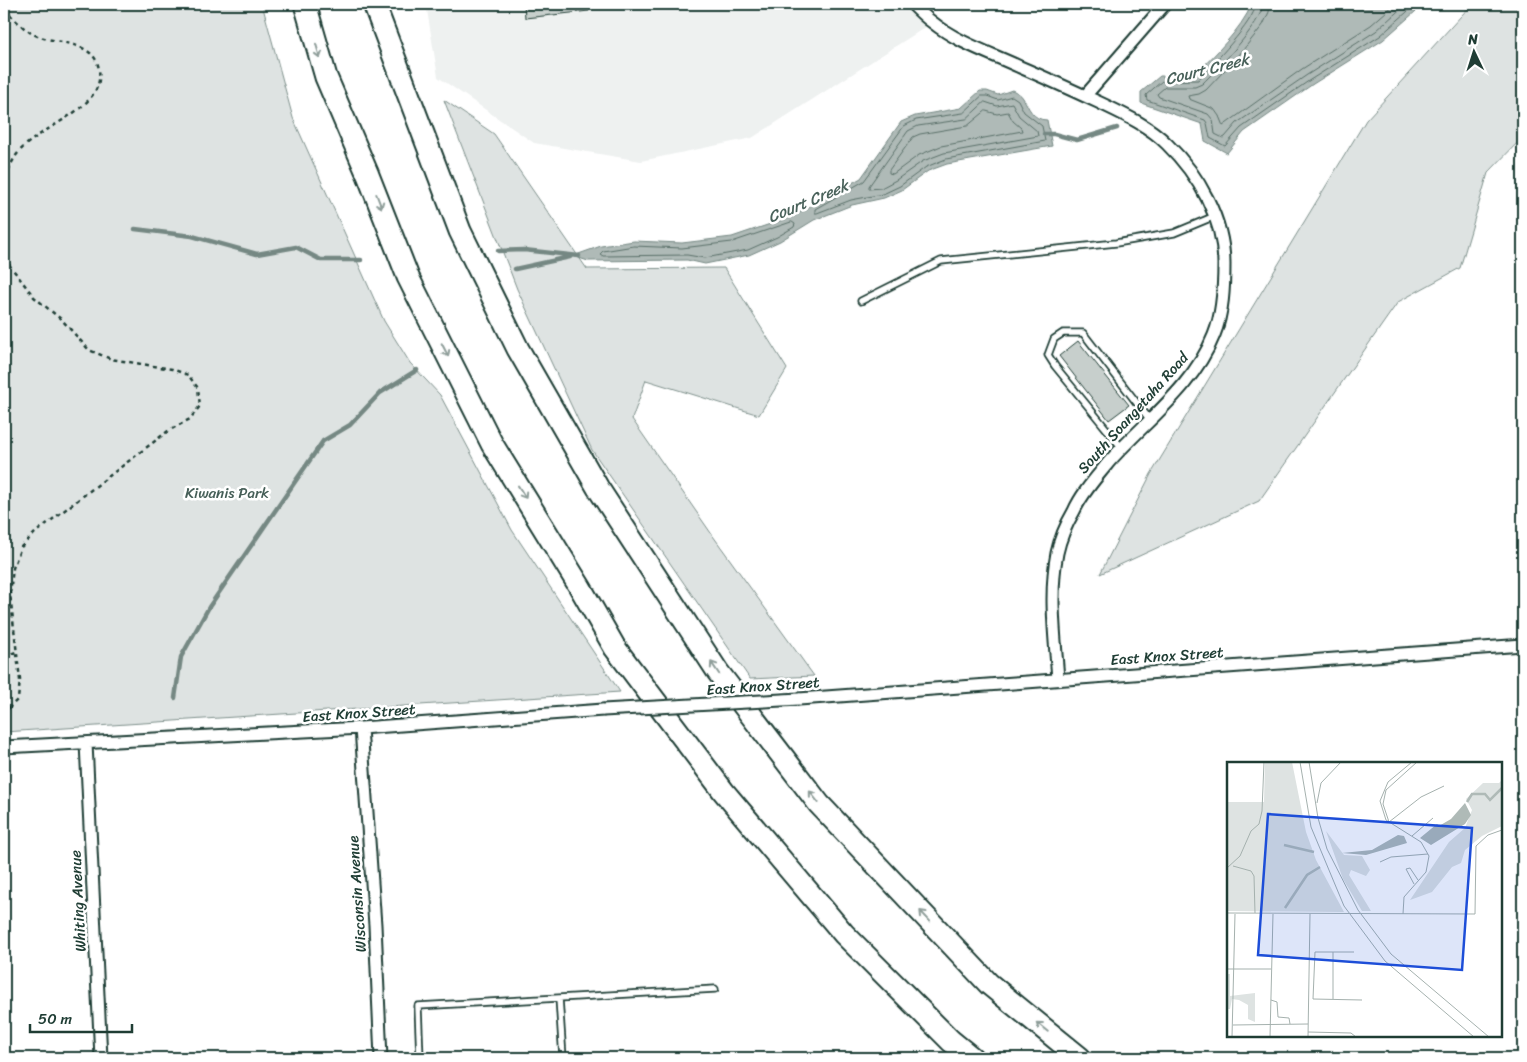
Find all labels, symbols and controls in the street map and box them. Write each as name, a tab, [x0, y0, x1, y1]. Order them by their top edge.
text: N	[1466, 27, 1479, 52]
north arrow	[1450, 28, 1500, 78]
one-way arrow	[314, 42, 324, 58]
water label: Court Creek	[1162, 44, 1254, 93]
water label: Court Creek	[763, 170, 855, 231]
one-way arrow	[375, 193, 384, 209]
one-way arrow	[440, 342, 450, 357]
street label: South Soangetaha Road	[1071, 345, 1196, 480]
park label: Kiwanis Park	[185, 480, 269, 506]
one-way arrow	[518, 485, 528, 499]
street label: East Knox Street	[1110, 639, 1225, 673]
one-way arrow	[710, 661, 720, 675]
street label: East Knox Street	[706, 669, 821, 703]
street label: East Knox Street	[302, 696, 417, 730]
inset map	[1227, 762, 1502, 1037]
one-way arrow	[808, 791, 819, 804]
street label: Wisconsin Avenue	[340, 835, 374, 953]
street label: Whiting Avenue	[62, 849, 94, 953]
one-way arrow	[919, 909, 931, 922]
scale bar	[30, 1002, 132, 1034]
text: 50 m	[38, 1006, 73, 1032]
one-way arrow	[1036, 1022, 1049, 1033]

